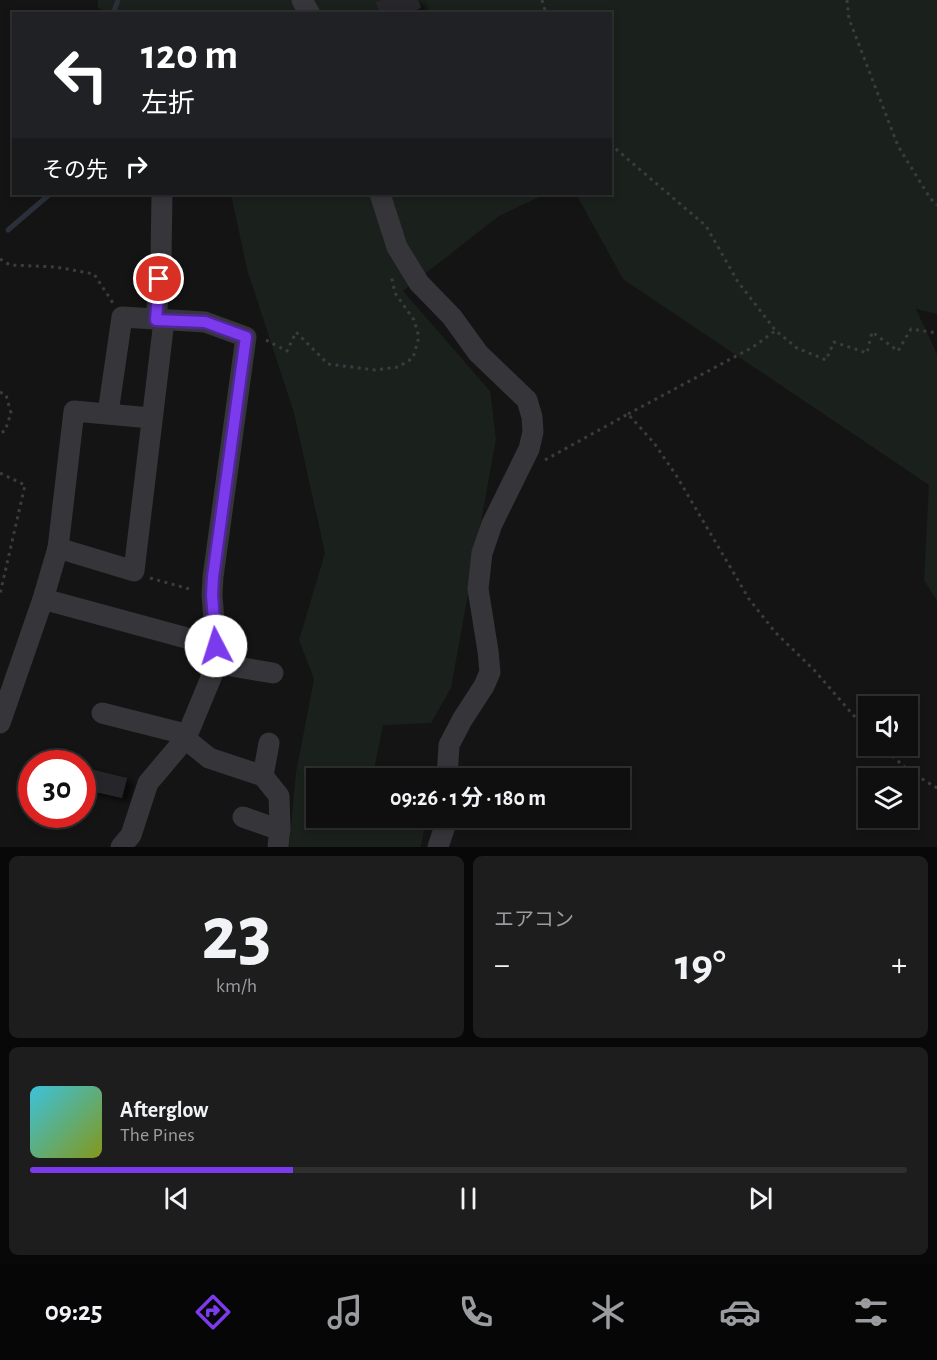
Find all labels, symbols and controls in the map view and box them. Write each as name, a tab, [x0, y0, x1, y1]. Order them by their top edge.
text: 120 m	[141, 34, 238, 76]
icon: left	[42, 36, 120, 114]
text: 左折	[141, 90, 195, 117]
icon: right	[120, 150, 153, 183]
text: その先	[42, 159, 108, 181]
pin	[133, 253, 184, 304]
icon: arrive	[142, 262, 175, 295]
position arrow	[184, 614, 248, 678]
map controls	[858, 696, 918, 828]
button: sound	[858, 696, 918, 756]
speed limit sign: 30	[18, 750, 96, 828]
button: layers	[858, 768, 918, 828]
text: 09:26 · 1 分 · 180 m	[390, 787, 546, 809]
text: 23	[201, 896, 272, 974]
text: エアコン	[494, 910, 574, 930]
text: 19°	[675, 943, 726, 988]
text: −	[494, 949, 510, 982]
text: +	[891, 949, 907, 982]
text: km/h	[216, 976, 257, 996]
text: Afterglow	[120, 1099, 208, 1121]
text: The Pines	[120, 1125, 195, 1145]
icon: previous	[160, 1182, 193, 1215]
icon: pause	[452, 1182, 485, 1215]
icon: next	[744, 1182, 777, 1215]
icon: directions	[192, 1291, 234, 1333]
icon: music	[324, 1291, 366, 1333]
icon: phone	[455, 1291, 497, 1333]
icon: climate	[587, 1291, 629, 1333]
icon: car	[719, 1291, 761, 1333]
icon: filters	[850, 1291, 892, 1333]
text: 09:25	[45, 1298, 102, 1325]

